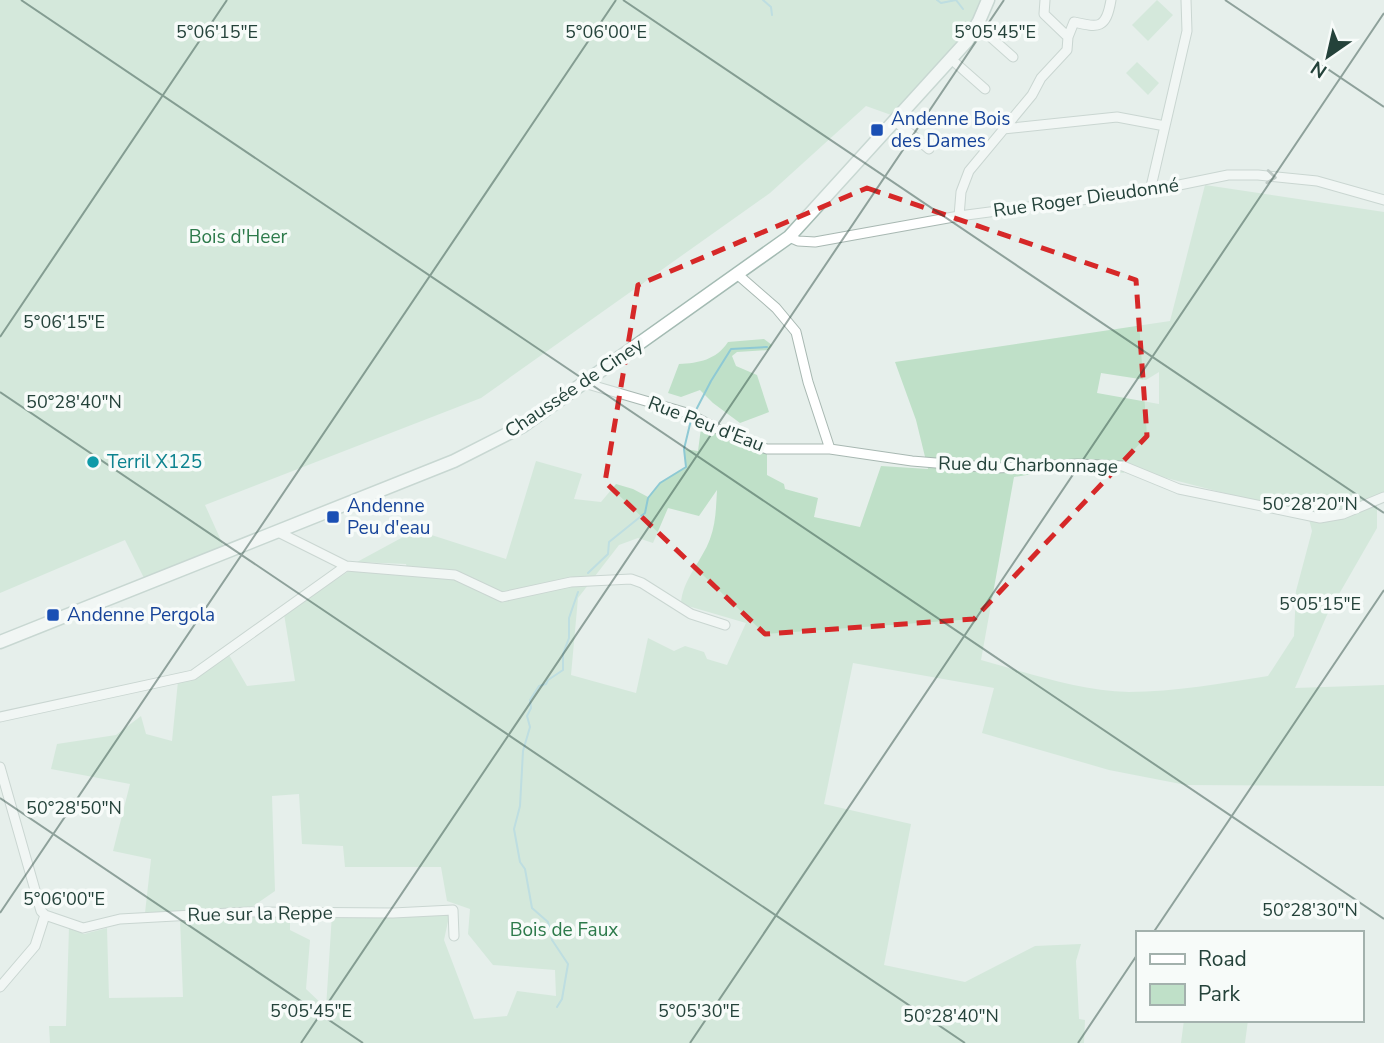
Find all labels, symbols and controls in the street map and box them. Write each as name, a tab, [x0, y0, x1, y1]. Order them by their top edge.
text: 5°06'15"E	[176, 20, 258, 44]
text: 5°06'00"E	[565, 20, 647, 44]
text: 5°05'45"E	[954, 20, 1036, 44]
north arrow	[1293, 21, 1363, 91]
text: N	[1306, 55, 1332, 84]
place label: Andenne Bois des Dames	[891, 106, 1010, 154]
marker: Andenne Bois des Dames	[869, 122, 885, 138]
one-way arrow	[1265, 169, 1277, 184]
street label: Rue Roger Dieudonné	[992, 172, 1180, 224]
park label: Bois d'Heer	[189, 224, 287, 250]
text: 5°06'15"E	[23, 310, 105, 334]
street label: Chaussée de Ciney	[500, 332, 648, 444]
text: 50°28'40"N	[26, 390, 122, 414]
street label: Rue Peu d'Eau	[644, 390, 768, 458]
place label: Terril X125	[107, 449, 202, 475]
street label: Rue du Charbonnage	[938, 450, 1118, 480]
marker: Terril X125	[85, 454, 101, 470]
text: 50°28'20"N	[1262, 492, 1358, 516]
place label: Andenne Peu d'eau	[347, 493, 430, 541]
marker: Andenne Peu d'eau	[325, 509, 341, 525]
text: 5°05'15"E	[1279, 592, 1361, 616]
place label: Andenne Pergola	[67, 602, 215, 628]
marker: Andenne Pergola	[45, 607, 61, 623]
text: 50°28'50"N	[26, 796, 122, 820]
text: 5°06'00"E	[23, 887, 105, 911]
text: 50°28'30"N	[1262, 898, 1358, 922]
street label: Rue sur la Reppe	[187, 900, 333, 928]
park label: Bois de Faux	[510, 917, 618, 943]
legend	[1136, 931, 1363, 1022]
text: Road	[1198, 945, 1247, 973]
text: Park	[1198, 980, 1240, 1008]
text: 5°05'45"E	[270, 999, 352, 1023]
text: 5°05'30"E	[658, 999, 740, 1023]
text: 50°28'40"N	[903, 1004, 999, 1028]

